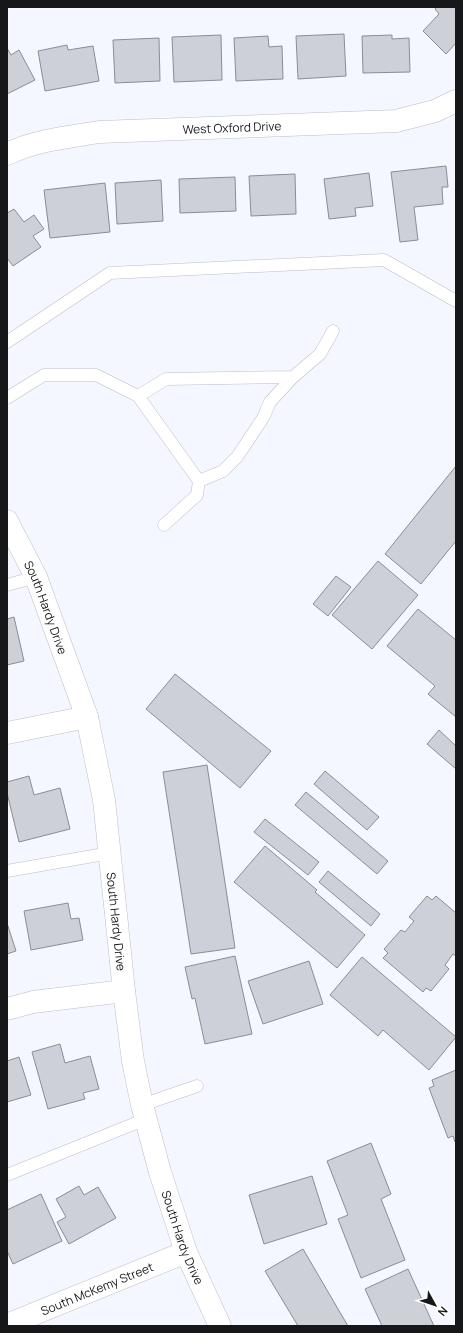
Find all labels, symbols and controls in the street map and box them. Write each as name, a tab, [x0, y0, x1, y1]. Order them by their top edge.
street label: West Oxford Drive	[182, 117, 282, 137]
street label: South Hardy Drive	[20, 557, 72, 656]
street label: South Hardy Drive	[103, 871, 130, 972]
street label: South Hardy Drive	[158, 1188, 208, 1287]
street label: South McKemy Street	[38, 1258, 156, 1319]
north arrow	[415, 1285, 455, 1325]
text: N	[435, 1304, 451, 1320]

